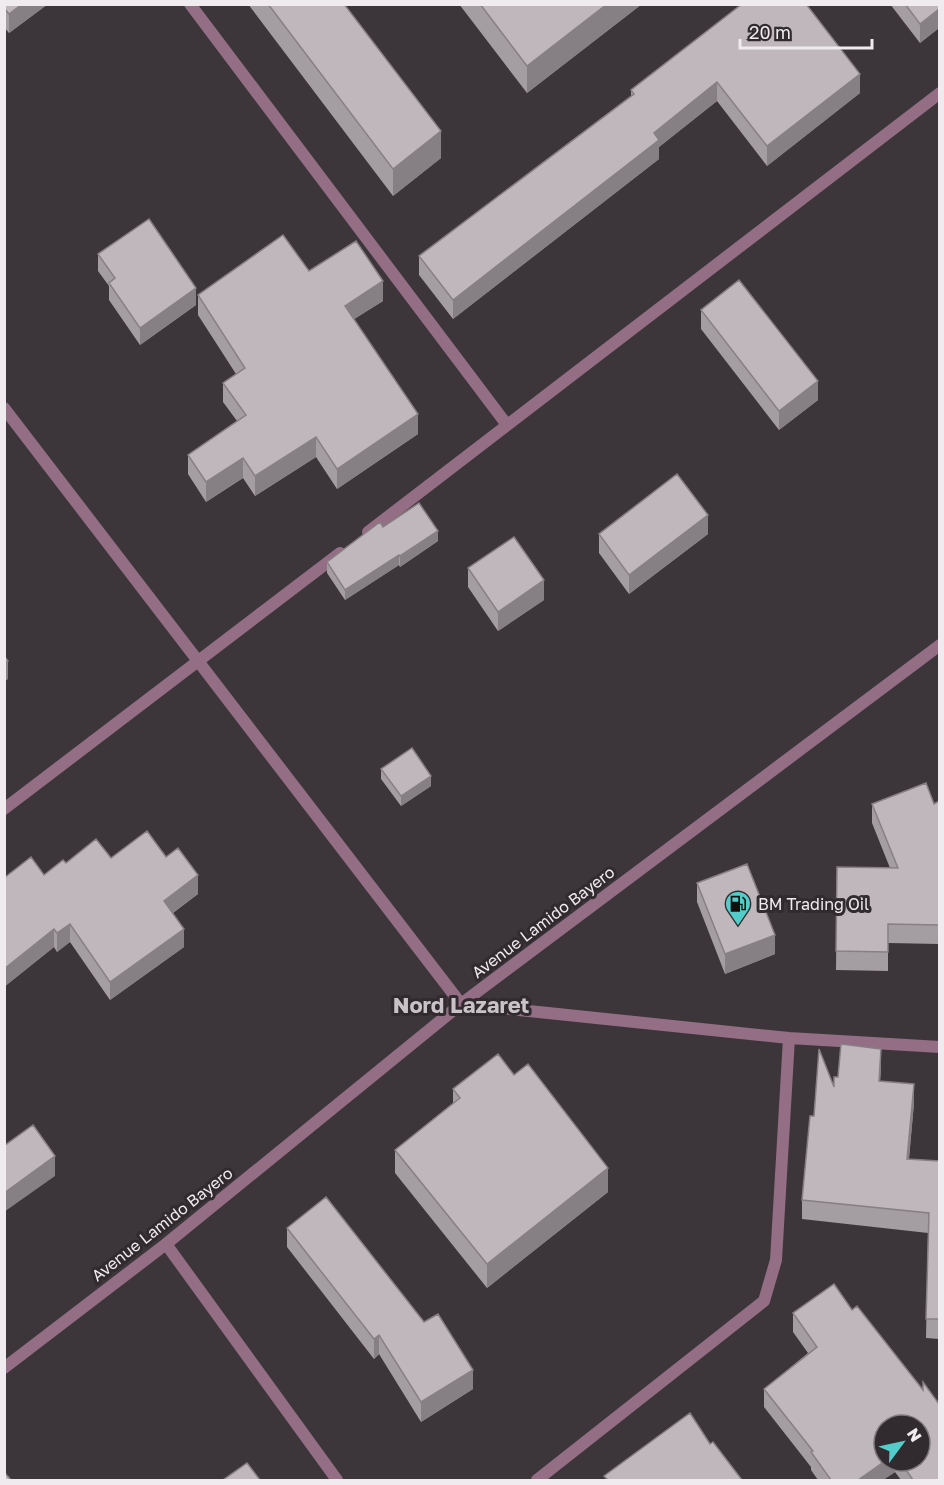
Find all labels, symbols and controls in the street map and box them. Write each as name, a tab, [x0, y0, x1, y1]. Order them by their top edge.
scale bar	[740, 12, 872, 50]
text: 20 m	[749, 21, 791, 43]
street label: Avenue Lamido Bayero	[468, 862, 618, 982]
fuel station icon: BM Trading Oil	[723, 889, 753, 927]
place label: BM Trading Oil	[758, 894, 869, 914]
district label: Nord Lazaret	[393, 991, 530, 1018]
street label: Avenue Lamido Bayero	[87, 1163, 237, 1285]
north arrow	[872, 1413, 932, 1473]
text: N	[903, 1424, 926, 1445]

